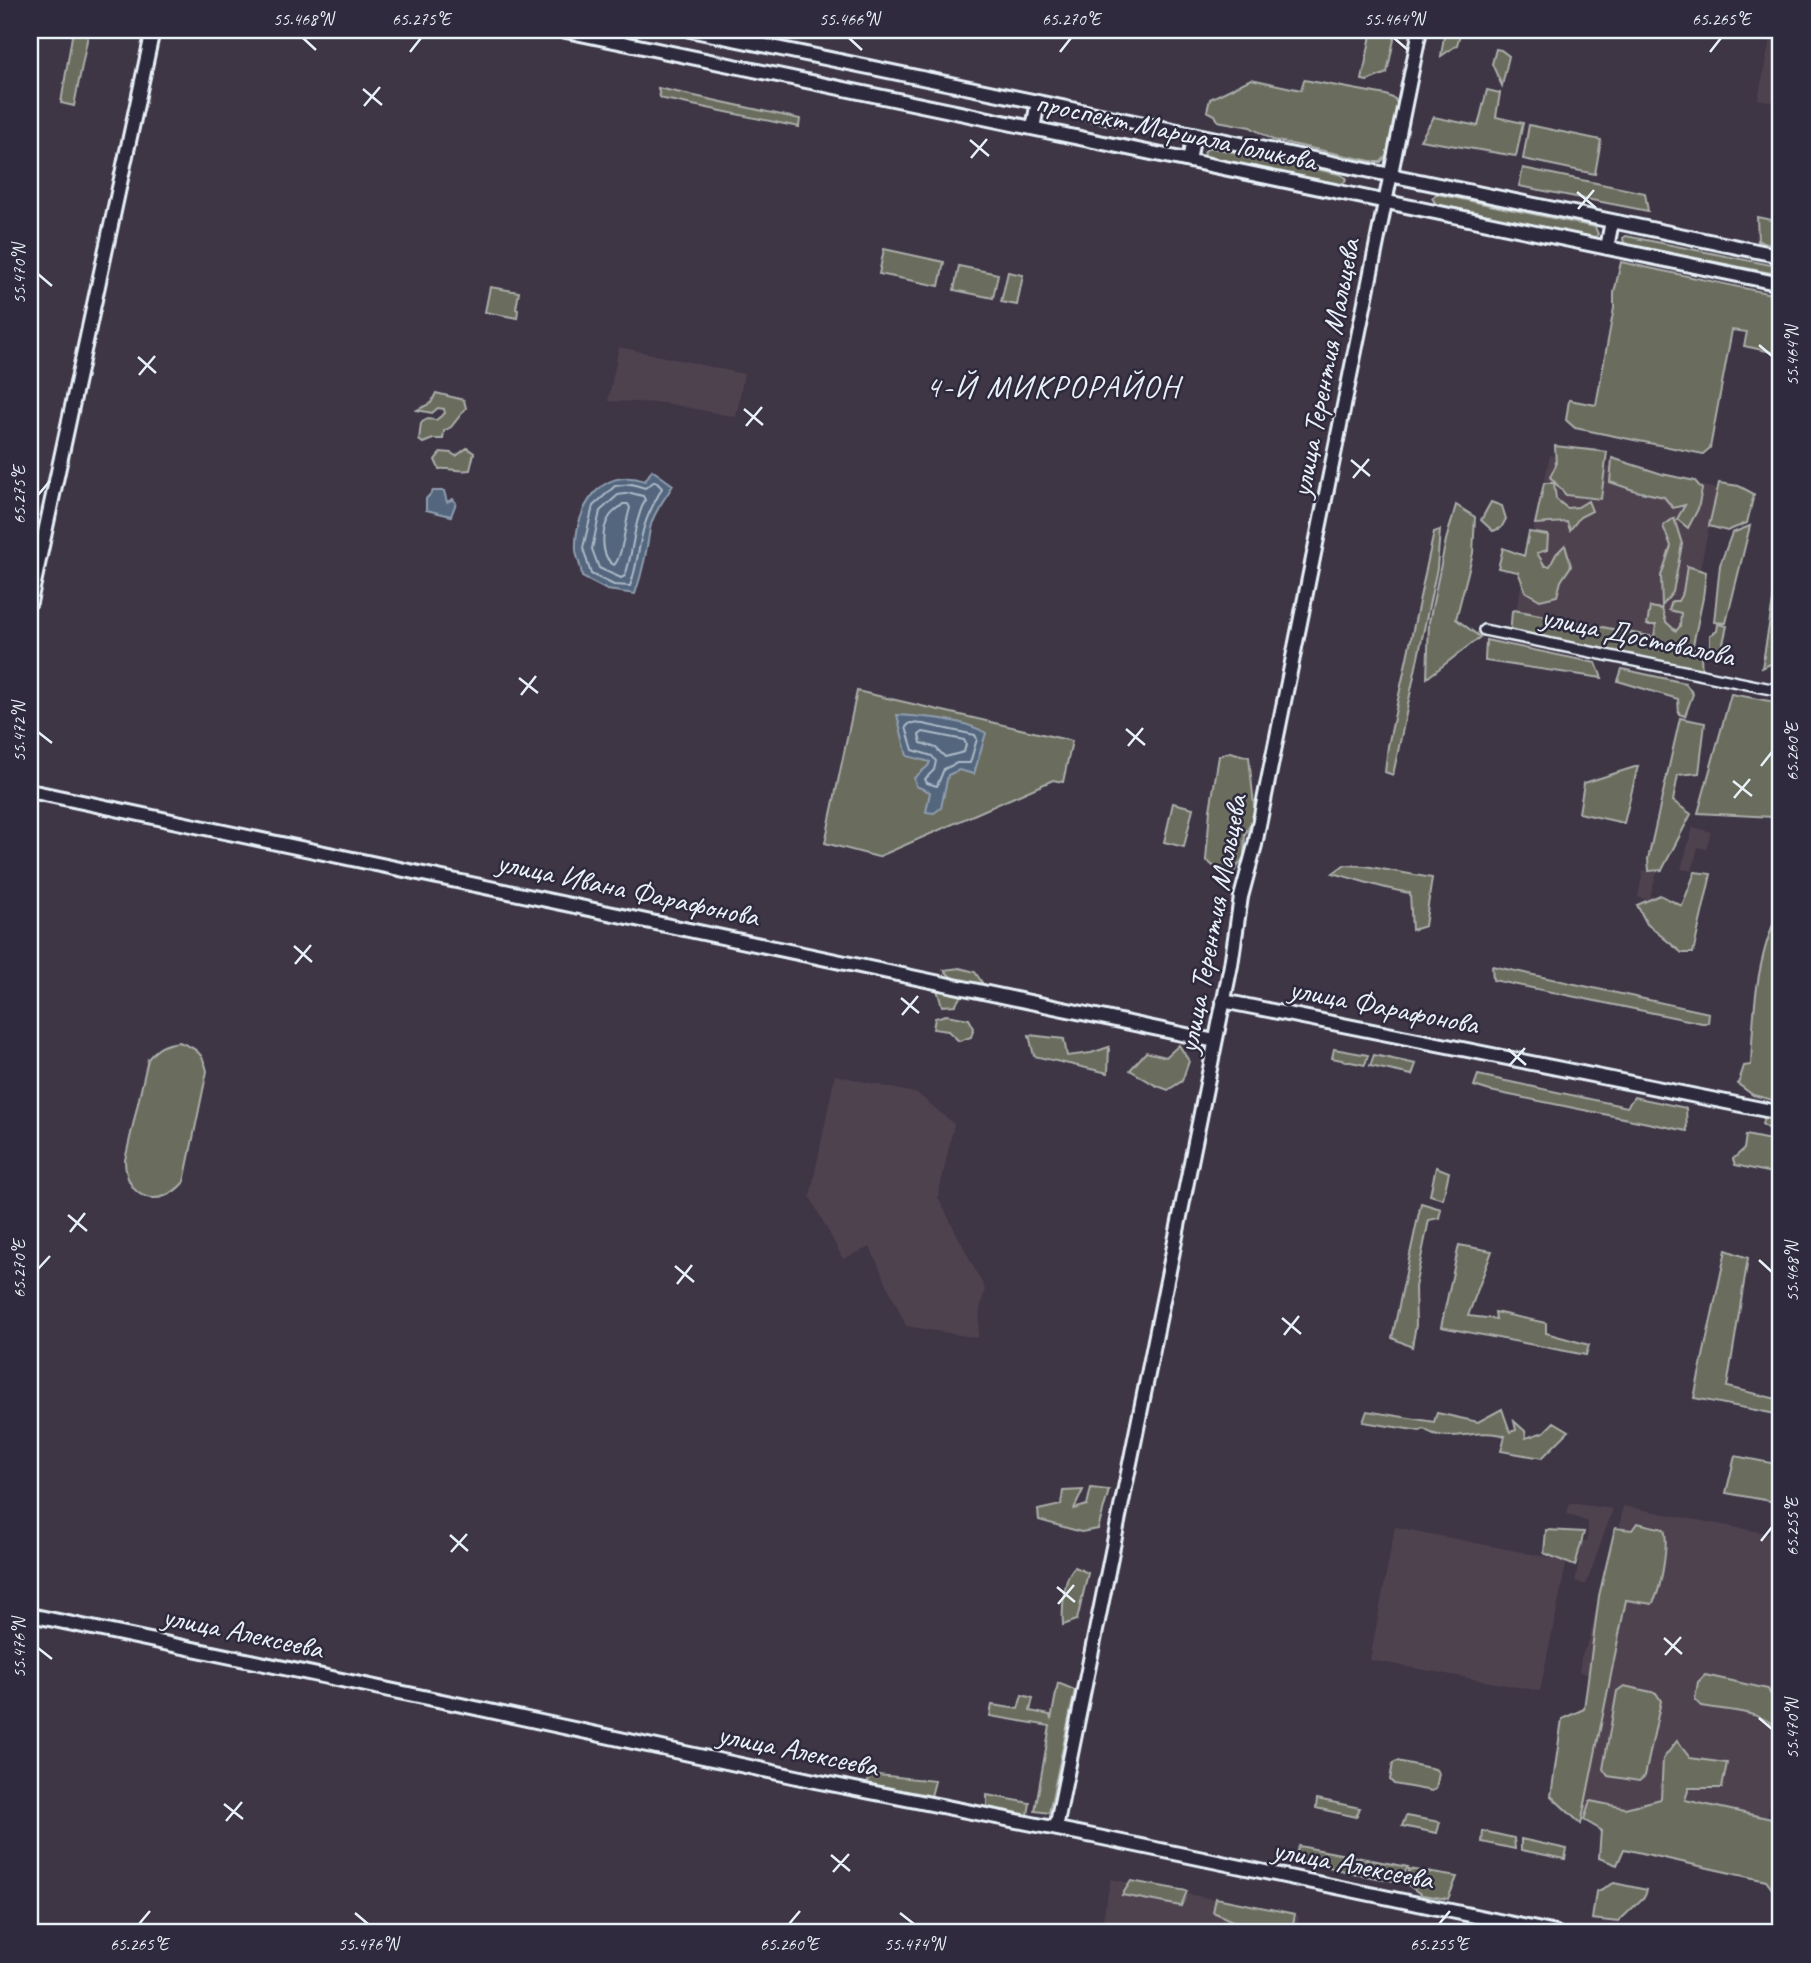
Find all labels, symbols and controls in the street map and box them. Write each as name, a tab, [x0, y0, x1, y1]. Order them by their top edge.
text: 55.468°N	[273, 8, 336, 30]
text: 65.275°E	[392, 8, 453, 30]
text: 55.466°N	[819, 8, 882, 30]
text: 65.270°E	[1042, 8, 1103, 30]
text: 55.464°N	[1364, 8, 1427, 30]
text: 65.265°E	[1692, 8, 1753, 30]
street label: проспект Маршала Голикова	[1032, 83, 1322, 180]
street label: улица Терентия Мальцева	[1281, 234, 1369, 502]
text: 55.470°N	[8, 241, 30, 304]
text: 55.464°N	[1781, 323, 1803, 386]
district label: 4-Й МИКРОРАЙОН	[926, 366, 1183, 407]
text: 65.275°E	[8, 463, 30, 524]
street label: улица Достовалова	[1536, 597, 1740, 675]
text: 55.472°N	[8, 699, 30, 762]
text: 65.260°E	[1781, 720, 1803, 781]
street label: улица Терентия Мальцева	[1168, 790, 1256, 1058]
street label: улица Ивана Фарафонова	[492, 842, 764, 936]
street label: улица Фарафонова	[1284, 969, 1484, 1043]
text: 65.270°E	[8, 1237, 30, 1298]
text: 55.468°N	[1781, 1239, 1803, 1302]
text: 65.255°E	[1781, 1495, 1803, 1556]
street label: улица Алексеева	[158, 1596, 328, 1668]
text: 55.476°N	[8, 1615, 30, 1678]
text: 55.470°N	[1781, 1696, 1803, 1759]
street label: улица Алексеева	[713, 1714, 883, 1786]
street label: улица Алексеева	[1268, 1829, 1438, 1899]
text: 65.265°E	[110, 1933, 171, 1955]
text: 55.476°N	[338, 1933, 401, 1955]
text: 65.260°E	[760, 1933, 821, 1955]
text: 55.474°N	[884, 1933, 947, 1955]
text: 65.255°E	[1410, 1933, 1471, 1955]

